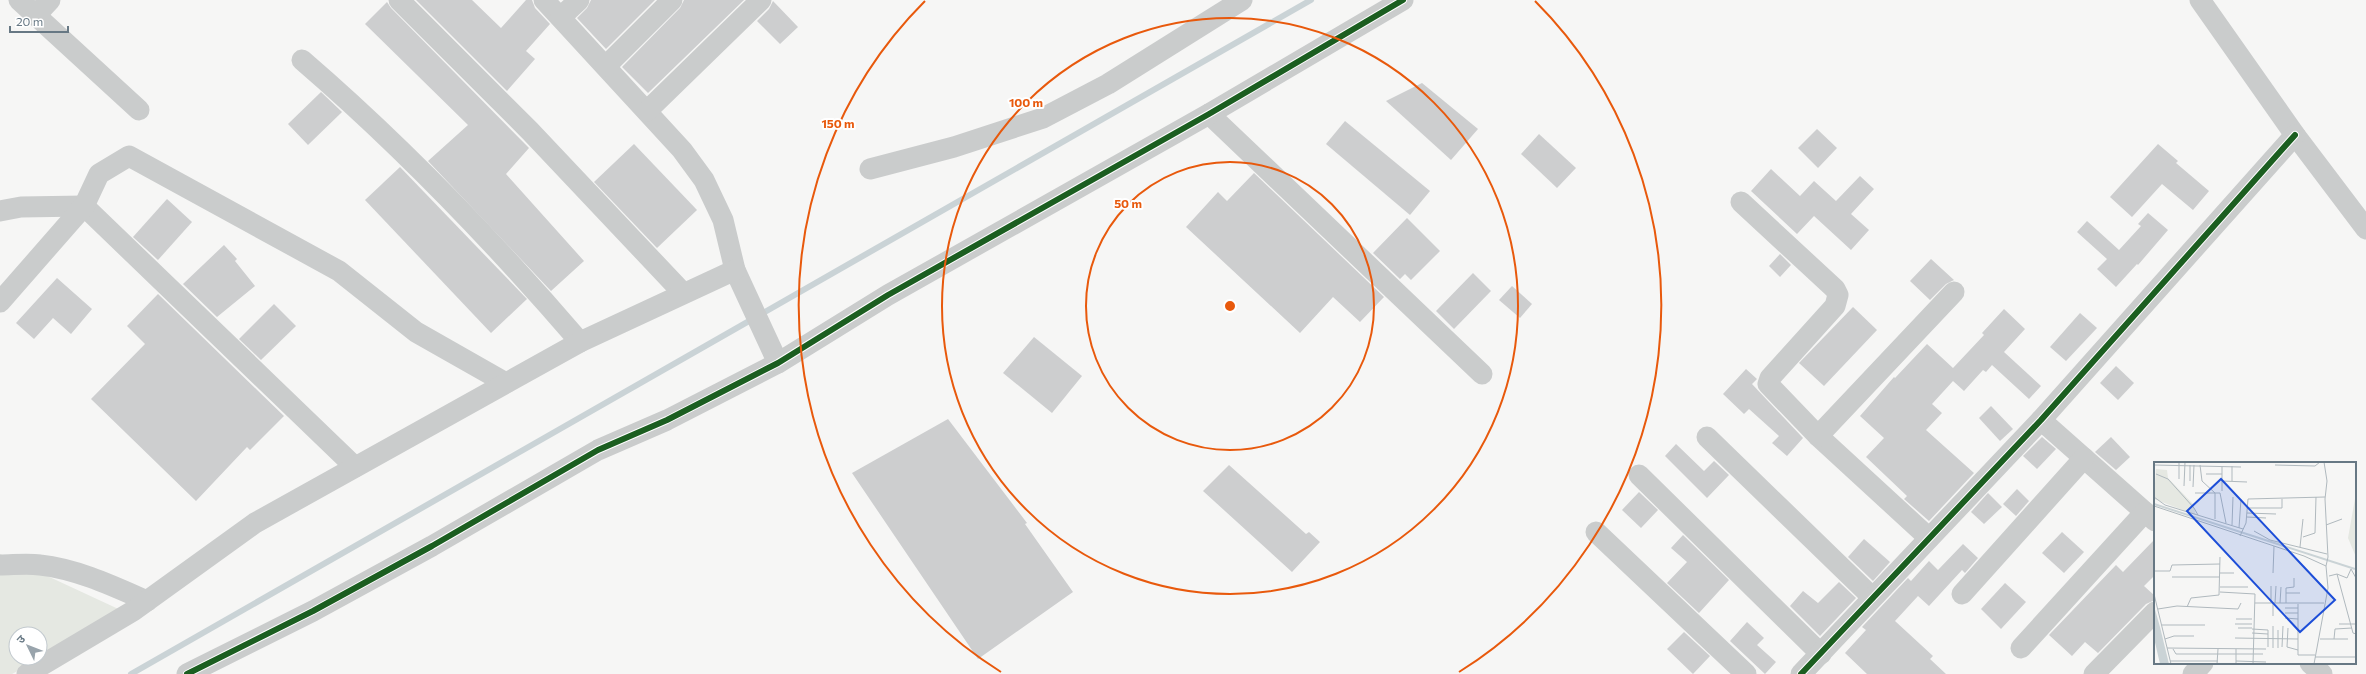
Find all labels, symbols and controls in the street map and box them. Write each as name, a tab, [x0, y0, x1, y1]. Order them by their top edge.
scale bar	[10, 8, 68, 34]
text: 20 m	[16, 14, 43, 28]
text: 100 m	[1009, 95, 1043, 109]
text: 150 m	[821, 116, 855, 130]
text: 50 m	[1114, 196, 1142, 210]
centre of rings	[1223, 299, 1237, 313]
inset map	[2154, 462, 2356, 664]
north arrow	[8, 626, 48, 666]
text: उ	[13, 632, 28, 646]

